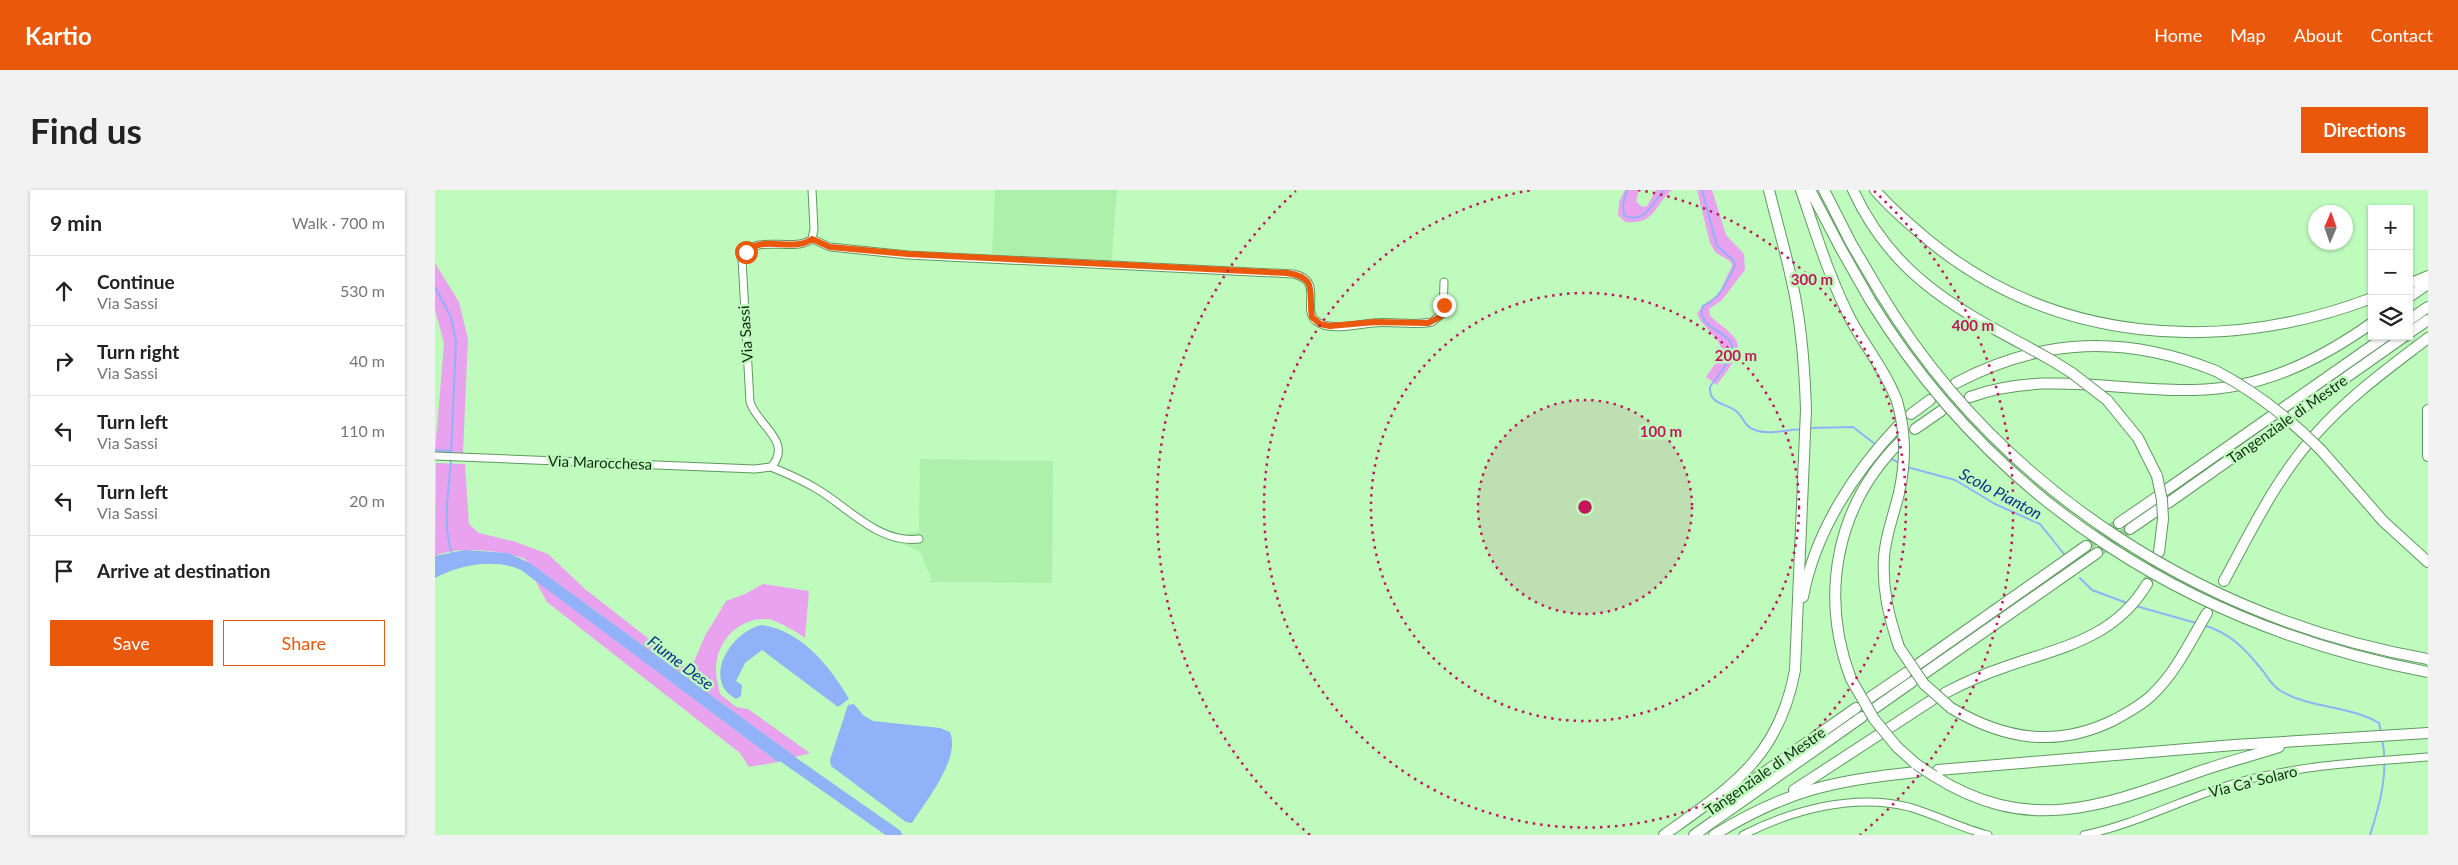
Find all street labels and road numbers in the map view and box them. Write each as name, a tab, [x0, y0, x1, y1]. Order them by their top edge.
street label: Via Sassi	[734, 305, 756, 363]
street label: Tangenziale di Mestre	[2223, 371, 2351, 467]
street label: Via Marocchesa	[548, 451, 652, 473]
street label: Tangenziale di Mestre	[1701, 723, 1829, 819]
street label: Via Ca' Solaro	[2207, 761, 2299, 801]

